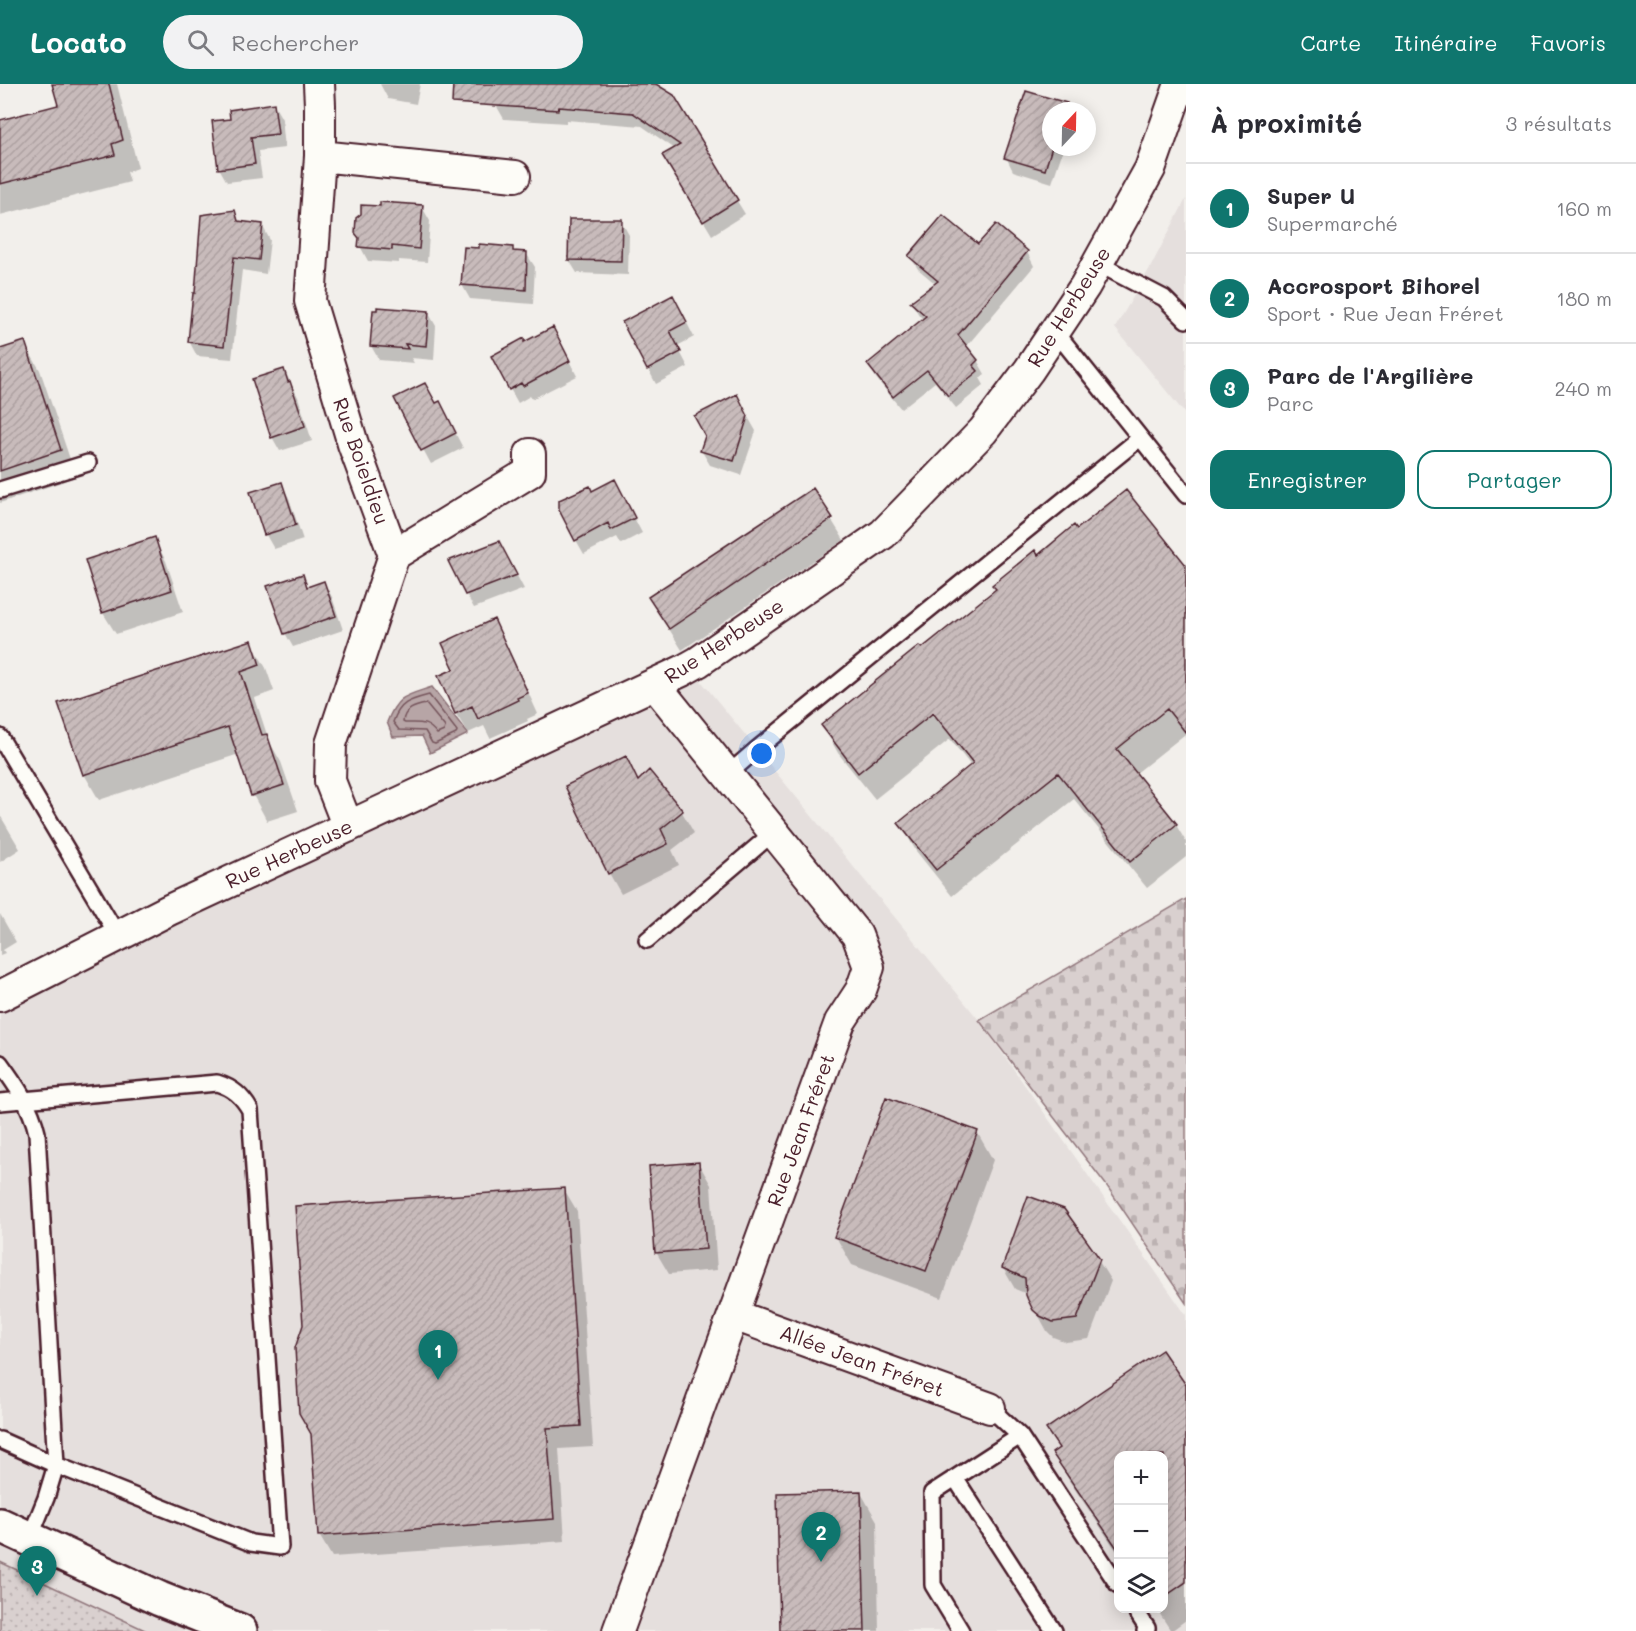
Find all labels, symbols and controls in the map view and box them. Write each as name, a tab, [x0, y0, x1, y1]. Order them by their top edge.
search box	[163, 15, 583, 69]
text: Locato	[30, 24, 127, 60]
icon: search	[184, 26, 217, 59]
text: Rechercher	[232, 28, 359, 57]
text: Carte	[1300, 29, 1361, 56]
text: Itinéraire	[1394, 29, 1497, 56]
text: Favoris	[1530, 29, 1606, 56]
north arrow	[1042, 102, 1096, 156]
text: À proximité	[1210, 106, 1362, 140]
text: 3 résultats	[1506, 110, 1612, 136]
text: Super U	[1267, 181, 1355, 210]
text: 1	[1225, 195, 1234, 221]
text: 160 m	[1556, 195, 1612, 221]
text: Supermarché	[1267, 210, 1398, 236]
street label: Rue Herbeuse	[1021, 241, 1116, 372]
text: Accrosport Bihorel	[1267, 271, 1480, 300]
text: 2	[1224, 285, 1235, 311]
text: 180 m	[1556, 285, 1612, 311]
text: Sport · Rue Jean Fréret	[1267, 300, 1503, 326]
text: Parc de l'Argilière	[1267, 361, 1473, 390]
text: 3	[1224, 375, 1236, 401]
text: 240 m	[1554, 375, 1612, 401]
text: Parc	[1267, 390, 1313, 416]
street label: Rue Boieldieu	[328, 394, 396, 528]
button: Enregistrer	[1210, 450, 1405, 509]
button: Partager	[1417, 450, 1612, 509]
street label: Rue Herbeuse	[659, 592, 788, 688]
your location	[747, 739, 776, 768]
street label: Rue Herbeuse	[221, 812, 356, 894]
street label: Rue Jean Fréret	[760, 1050, 840, 1210]
street label: Allée Jean Fréret	[777, 1318, 948, 1402]
pin: 1	[418, 1330, 458, 1380]
map controls	[1114, 1451, 1168, 1613]
button: +	[1114, 1451, 1168, 1505]
button: −	[1114, 1505, 1168, 1559]
pin: 2	[802, 1512, 840, 1562]
pin: 3	[18, 1546, 57, 1596]
button: layers	[1114, 1559, 1168, 1613]

